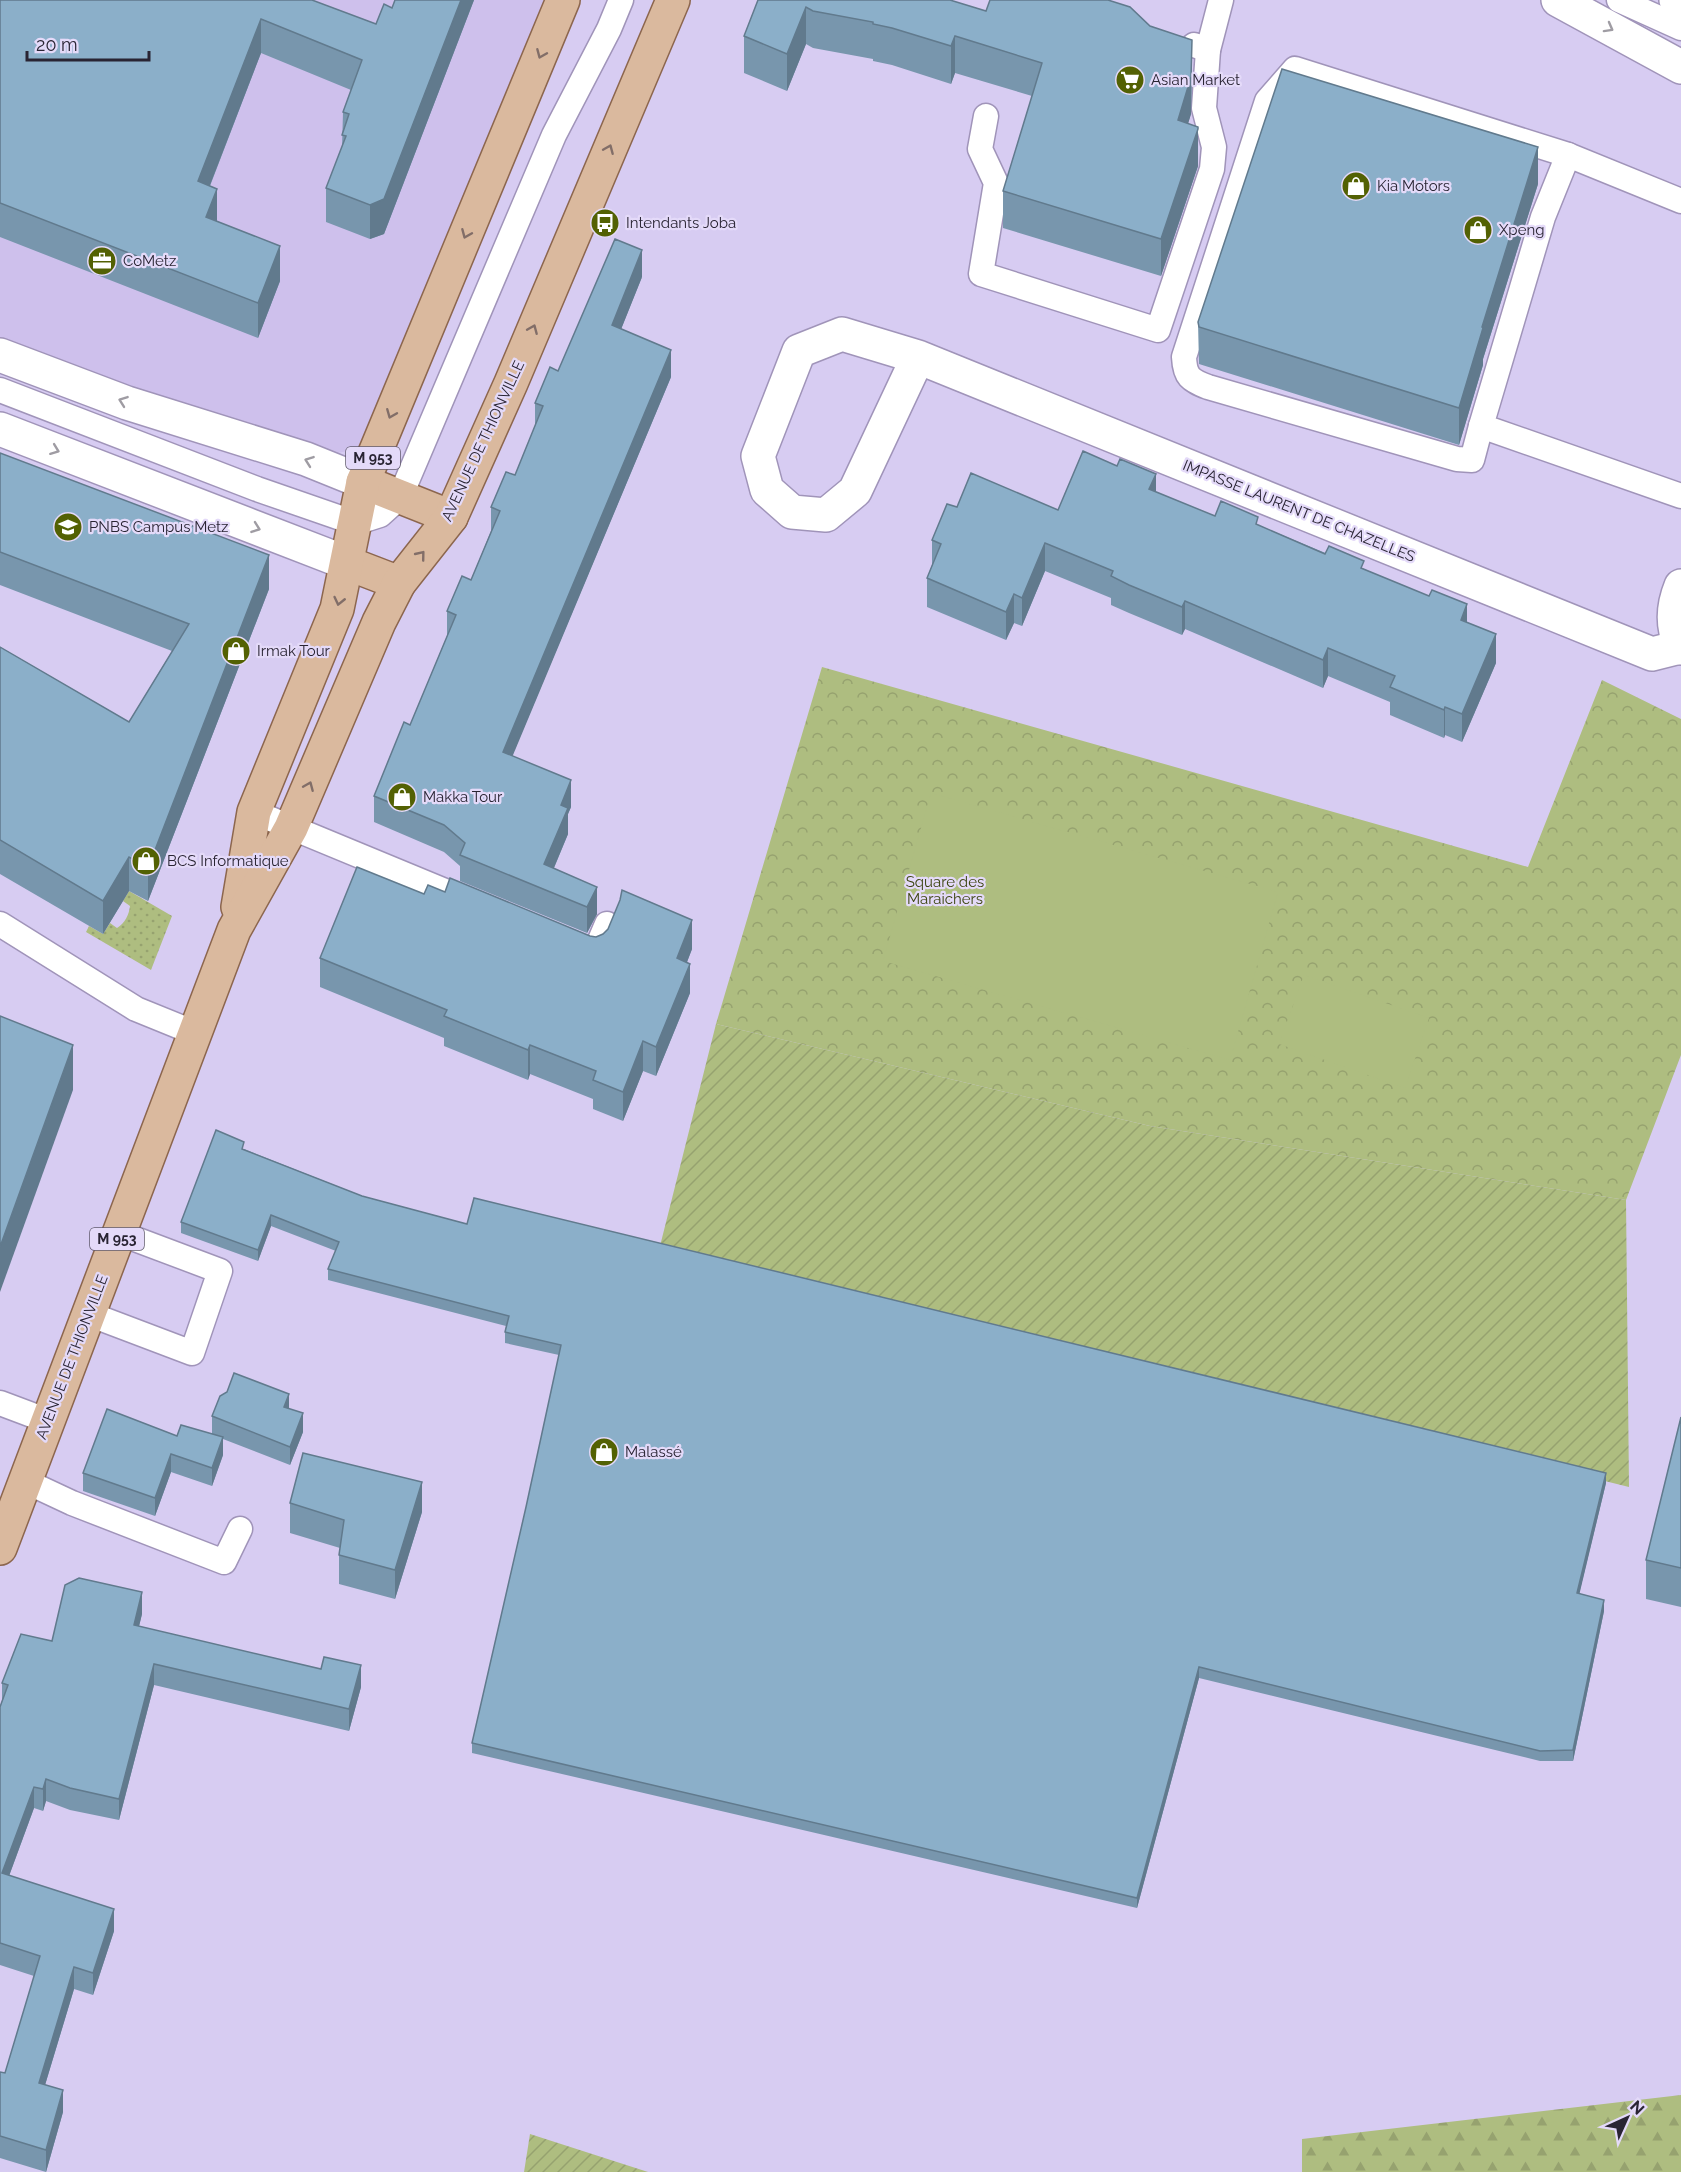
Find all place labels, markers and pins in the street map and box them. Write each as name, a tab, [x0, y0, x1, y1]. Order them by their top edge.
supermarket icon: Asian Market	[1114, 64, 1146, 96]
place label: Asian Market	[1151, 71, 1240, 89]
shop icon: Kia Motors	[1340, 170, 1372, 202]
place label: Kia Motors	[1377, 177, 1450, 195]
bus stop icon: Intendants Joba	[589, 207, 621, 239]
place label: Intendants Joba	[626, 214, 736, 232]
shop icon: Xpeng	[1462, 214, 1494, 246]
place label: Xpeng	[1499, 221, 1544, 239]
office icon: CoMetz	[86, 245, 118, 277]
place label: CoMetz	[123, 252, 176, 270]
school or university icon: PNBS Campus Metz	[52, 511, 84, 543]
place label: PNBS Campus Metz	[89, 518, 228, 536]
shop icon: Irmak Tour	[220, 635, 252, 667]
place label: Irmak Tour	[257, 642, 331, 660]
shop icon: Makka Tour	[386, 781, 418, 813]
place label: Makka Tour	[423, 788, 503, 806]
shop icon: BCS Informatique	[130, 845, 162, 877]
place label: BCS Informatique	[167, 852, 289, 870]
shop icon: Malassé	[588, 1436, 620, 1468]
place label: Malassé	[625, 1443, 682, 1461]

